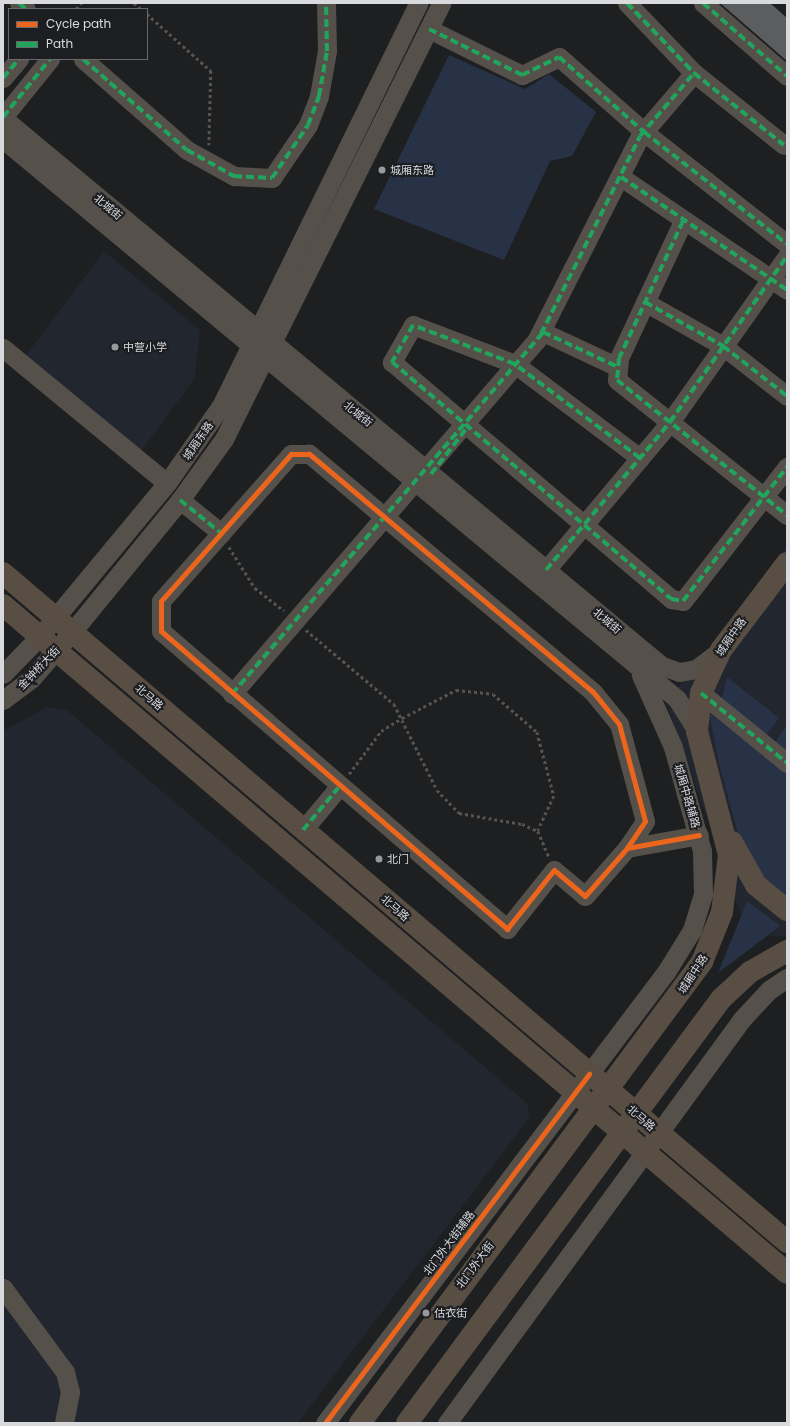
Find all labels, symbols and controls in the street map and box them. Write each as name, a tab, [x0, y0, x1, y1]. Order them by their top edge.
legend	[8, 8, 148, 60]
text: Cycle path	[46, 15, 111, 32]
text: Path	[46, 35, 73, 52]
place label: 城厢东路	[390, 163, 434, 177]
marker: 城厢东路	[377, 165, 387, 175]
street label: 北城街	[91, 191, 125, 223]
place label: 中营小学	[123, 340, 167, 354]
marker: 中营小学	[110, 342, 120, 352]
street label: 北城街	[341, 398, 375, 430]
street label: 城厢东路	[180, 419, 216, 463]
street label: 北城街	[590, 605, 624, 637]
street label: 城厢中路	[713, 615, 749, 659]
street label: 金钟桥大街	[15, 644, 63, 692]
street label: 北马路	[132, 681, 166, 713]
street label: 城厢中路辅路	[672, 762, 702, 830]
place label: 北门	[387, 852, 409, 866]
marker: 北门	[374, 854, 384, 864]
street label: 北马路	[378, 892, 412, 924]
street label: 城厢中路	[675, 952, 711, 996]
street label: 北马路	[624, 1102, 658, 1134]
street label: 北门外大街辅路	[421, 1208, 477, 1278]
street label: 北门外大街	[453, 1239, 497, 1291]
place label: 估衣街	[434, 1306, 467, 1320]
marker: 估衣街	[421, 1308, 431, 1318]

